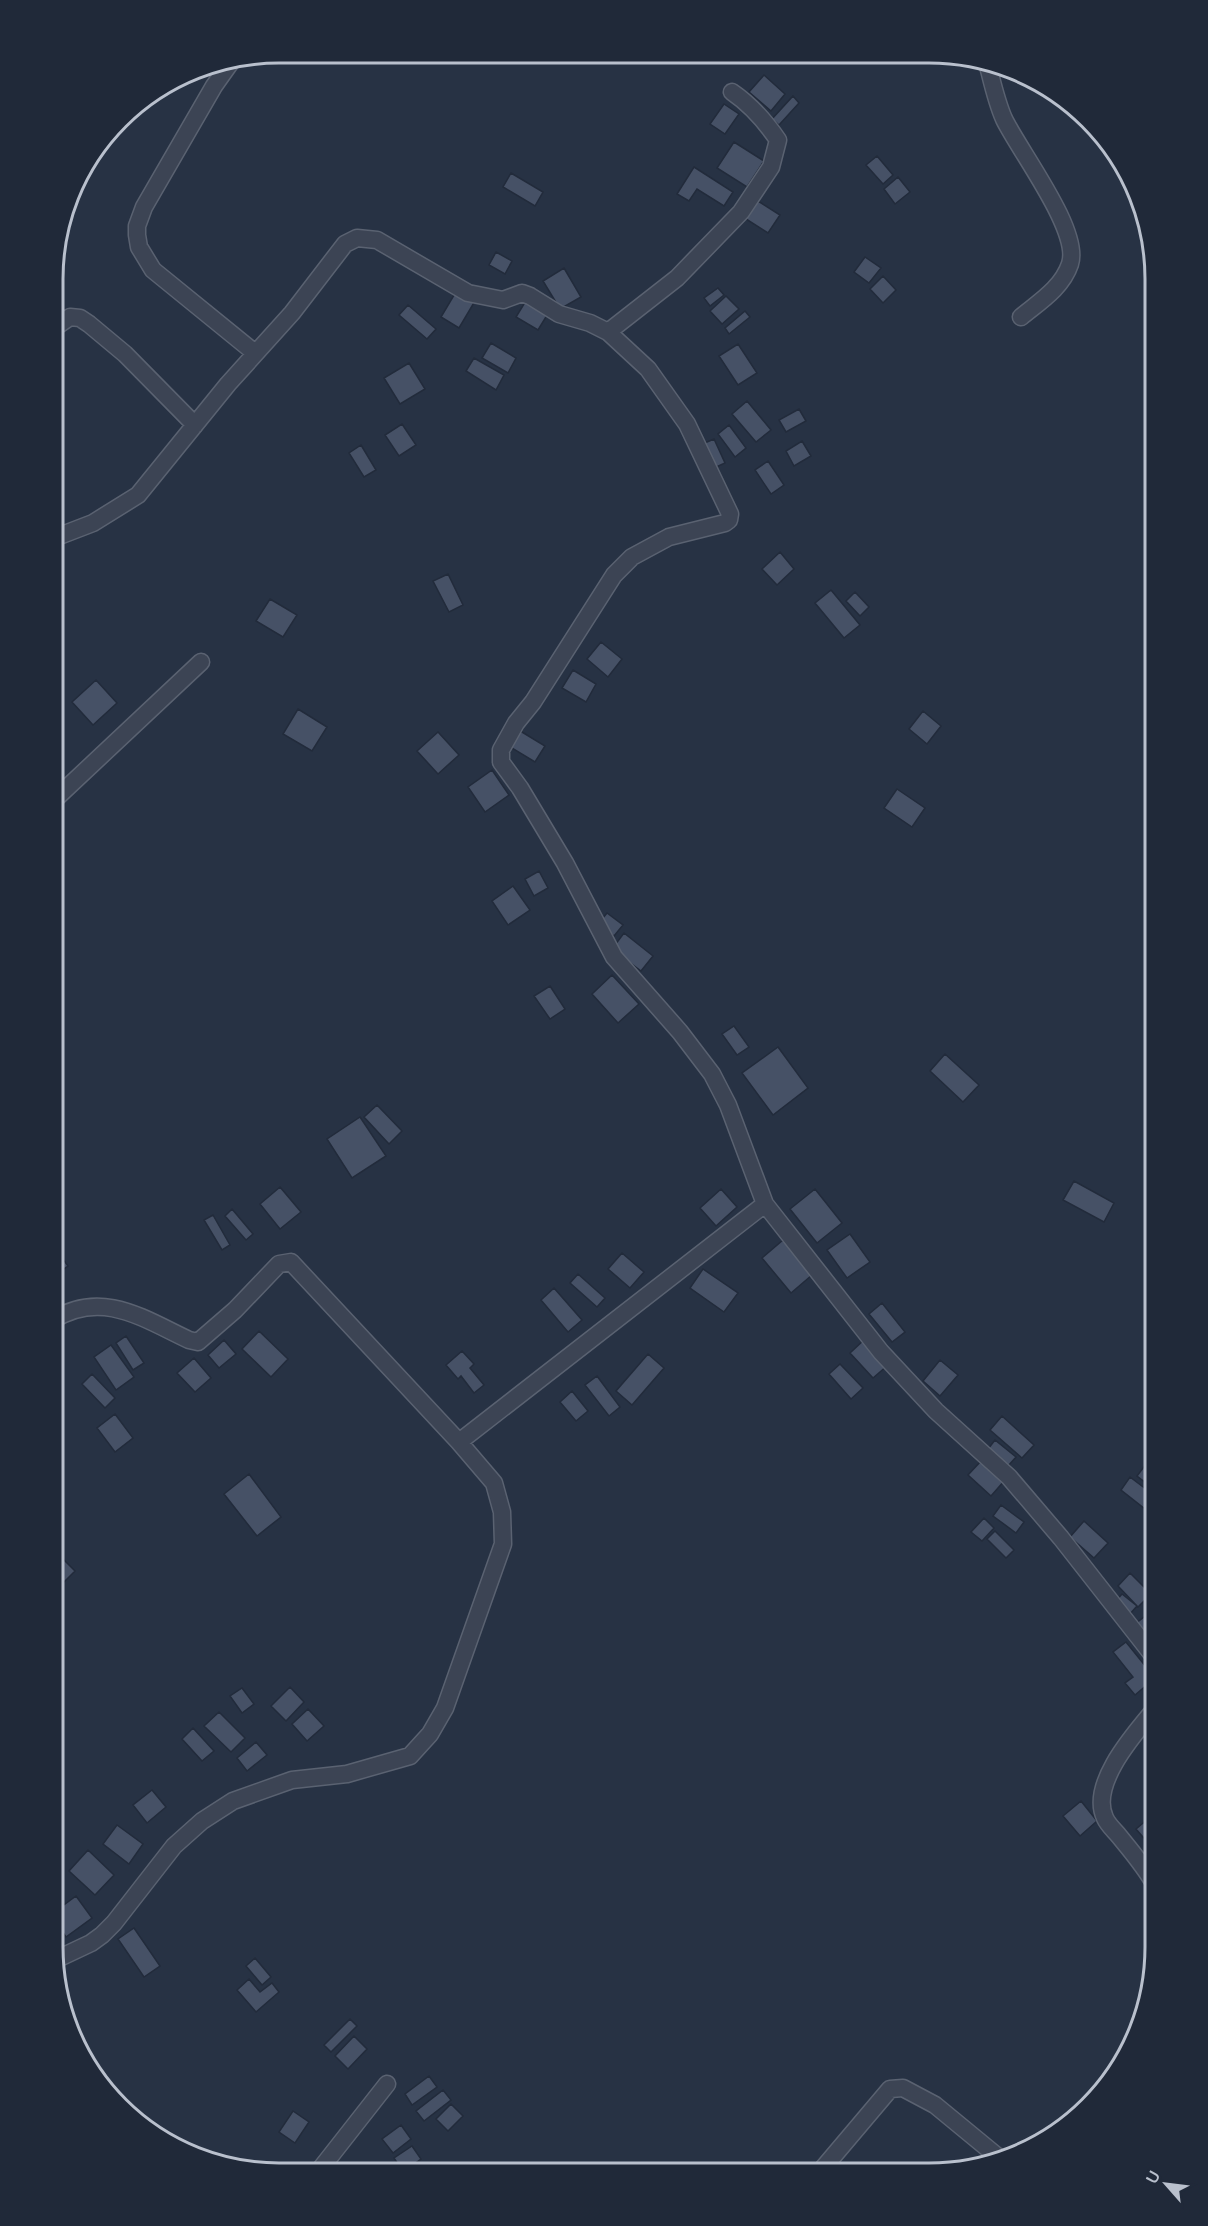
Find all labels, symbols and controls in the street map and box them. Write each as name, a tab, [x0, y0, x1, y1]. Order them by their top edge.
north arrow	[1136, 2154, 1196, 2214]
text: U	[1141, 2167, 1166, 2188]

